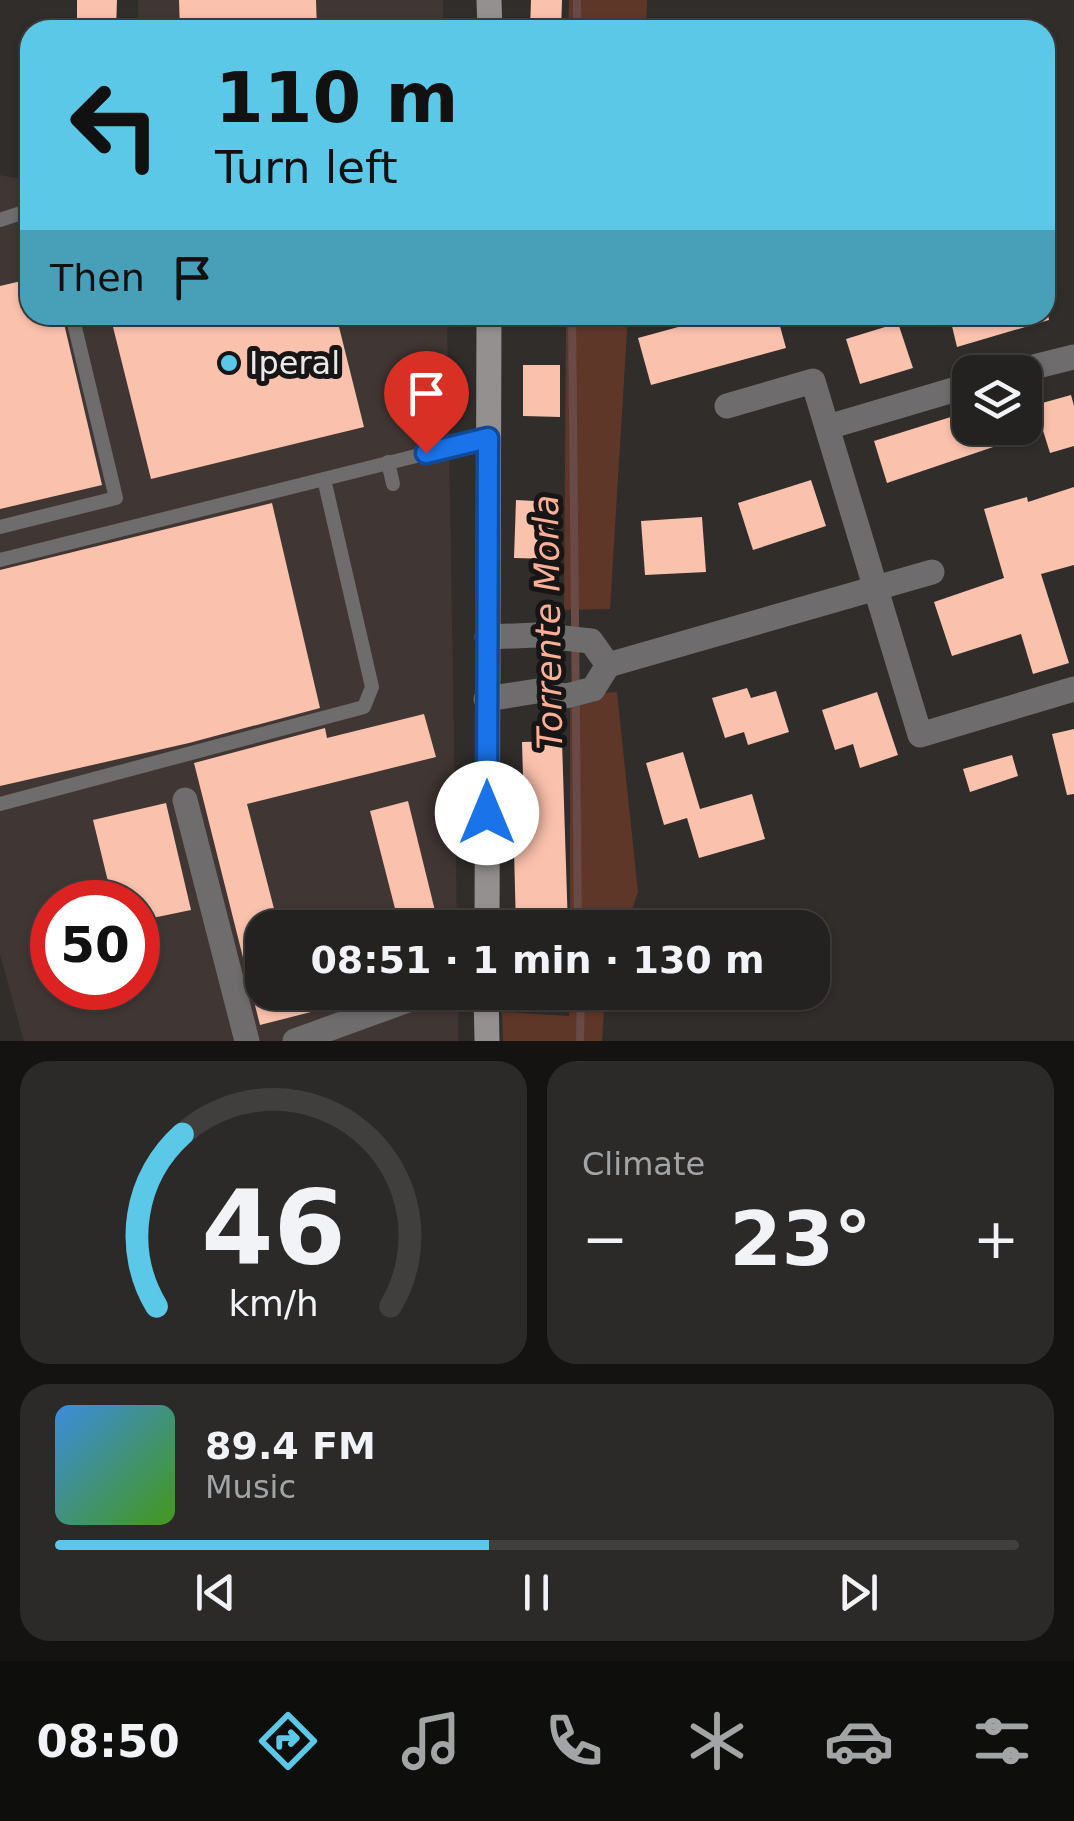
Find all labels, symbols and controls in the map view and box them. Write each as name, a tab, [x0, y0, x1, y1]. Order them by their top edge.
text: 110 m	[215, 57, 458, 139]
icon: left	[50, 60, 180, 190]
text: Turn left	[215, 141, 398, 194]
icon: arrive	[165, 250, 220, 305]
text: Then	[50, 256, 145, 300]
place label: Iperal	[249, 344, 340, 382]
pin	[384, 351, 469, 454]
marker: Iperal	[218, 352, 240, 374]
map controls	[952, 355, 1042, 445]
button: layers	[952, 355, 1042, 445]
icon: arrive	[399, 366, 454, 421]
water label: Torrente Morla	[526, 494, 570, 750]
position arrow	[435, 761, 539, 865]
speed limit sign: 50	[30, 880, 160, 1010]
text: 08:51 · 1 min · 130 m	[310, 938, 765, 982]
text: Climate	[582, 1145, 705, 1183]
text: 46	[201, 1167, 346, 1289]
text: 23°	[730, 1195, 871, 1283]
text: −	[582, 1207, 628, 1271]
text: +	[973, 1207, 1019, 1271]
text: km/h	[228, 1283, 319, 1324]
text: 89.4 FM	[205, 1424, 376, 1468]
text: Music	[205, 1468, 296, 1506]
icon: previous	[188, 1565, 243, 1620]
icon: pause	[509, 1565, 564, 1620]
icon: next	[831, 1565, 886, 1620]
icon: directions	[253, 1706, 323, 1776]
icon: music	[396, 1706, 466, 1776]
icon: phone	[539, 1706, 609, 1776]
icon: climate	[682, 1706, 752, 1776]
icon: car	[824, 1706, 894, 1776]
icon: filters	[967, 1706, 1037, 1776]
text: 08:50	[36, 1715, 180, 1768]

